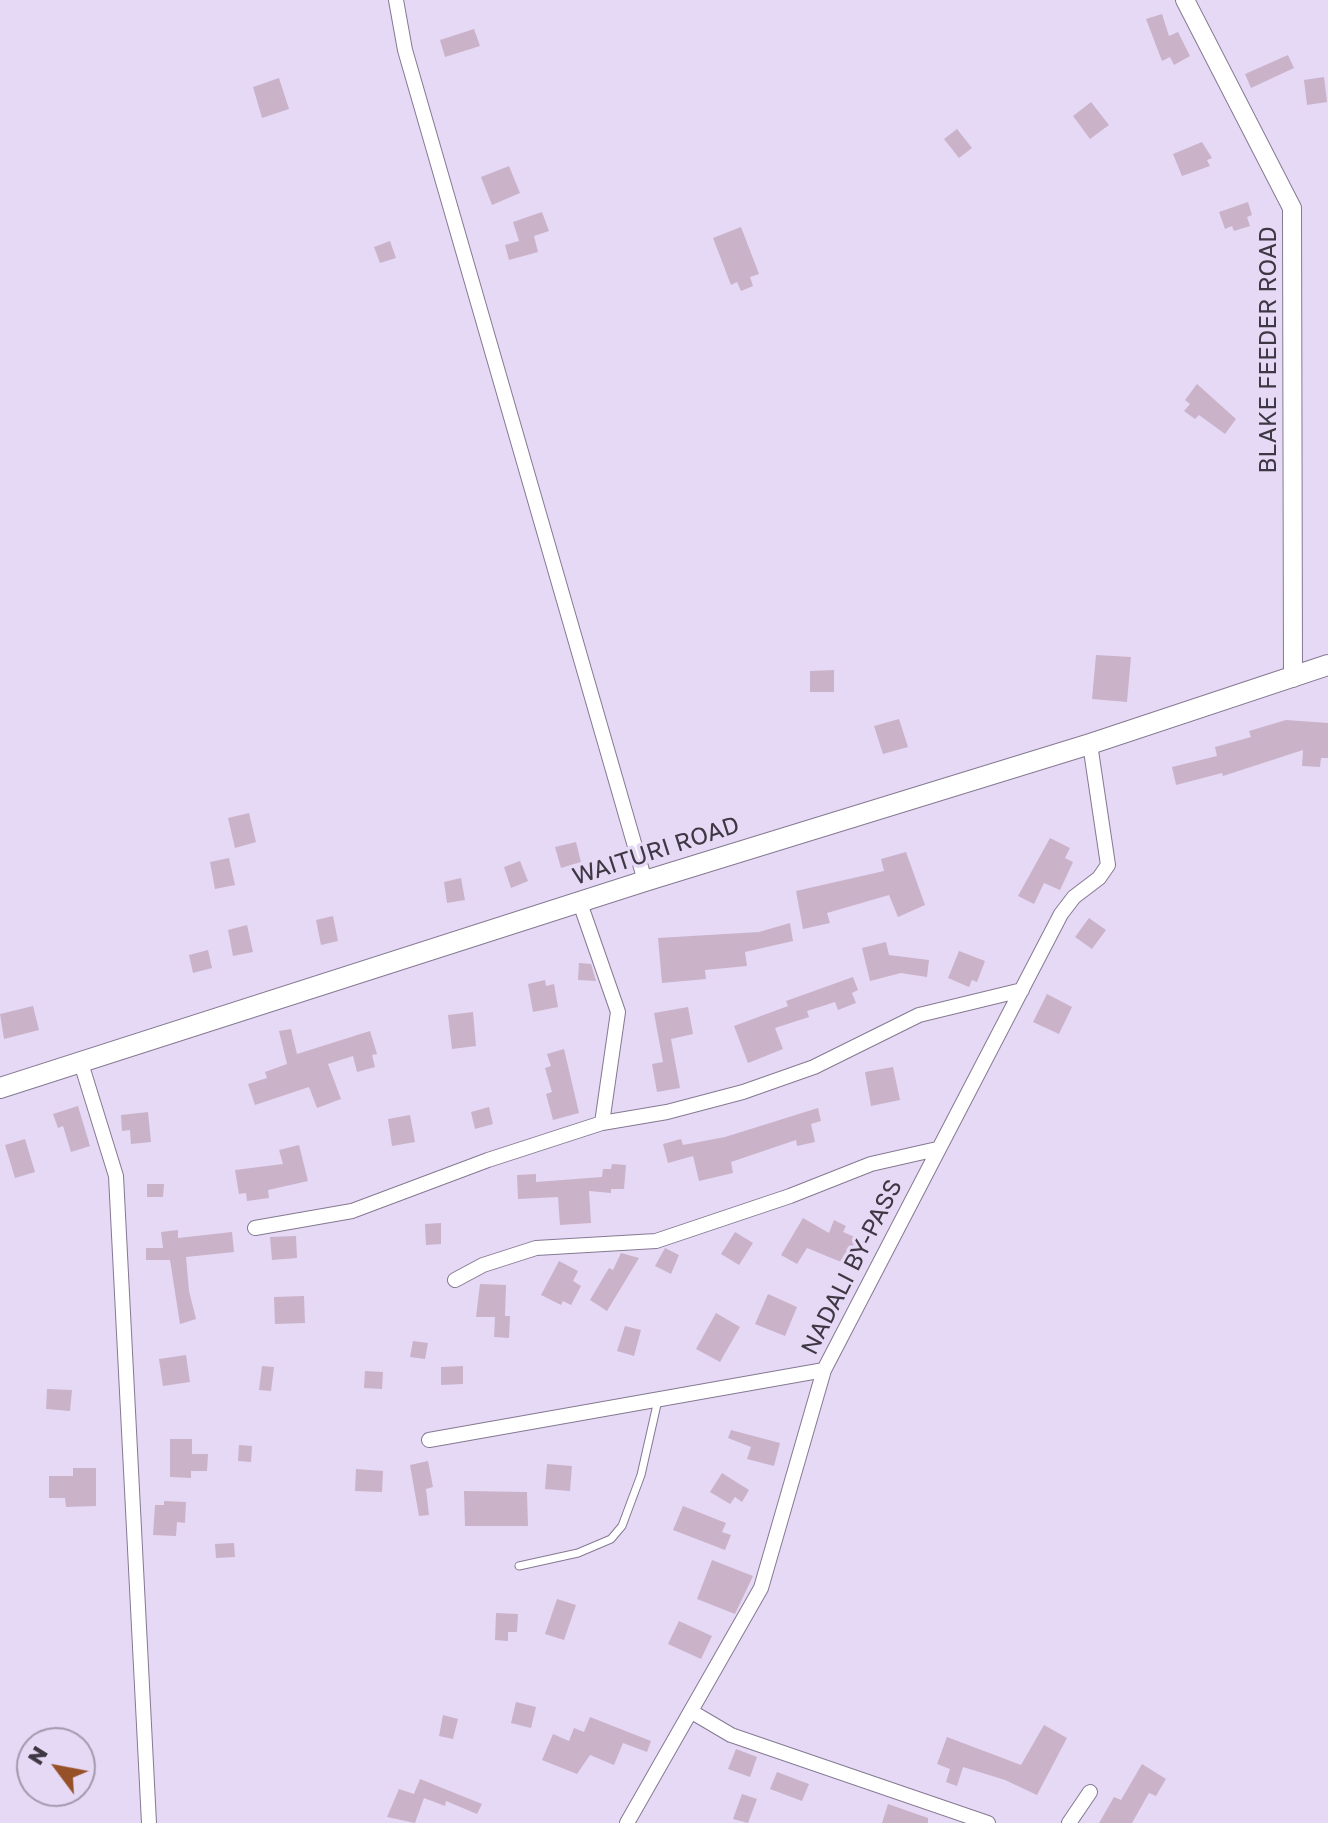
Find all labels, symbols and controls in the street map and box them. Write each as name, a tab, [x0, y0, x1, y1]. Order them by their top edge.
street label: BLAKE FEEDER ROAD	[1254, 226, 1282, 474]
street label: WAITURI ROAD	[569, 810, 743, 892]
street label: NADALI BY-PASS	[795, 1175, 909, 1359]
north arrow	[16, 1727, 96, 1807]
text: N	[21, 1741, 53, 1769]

